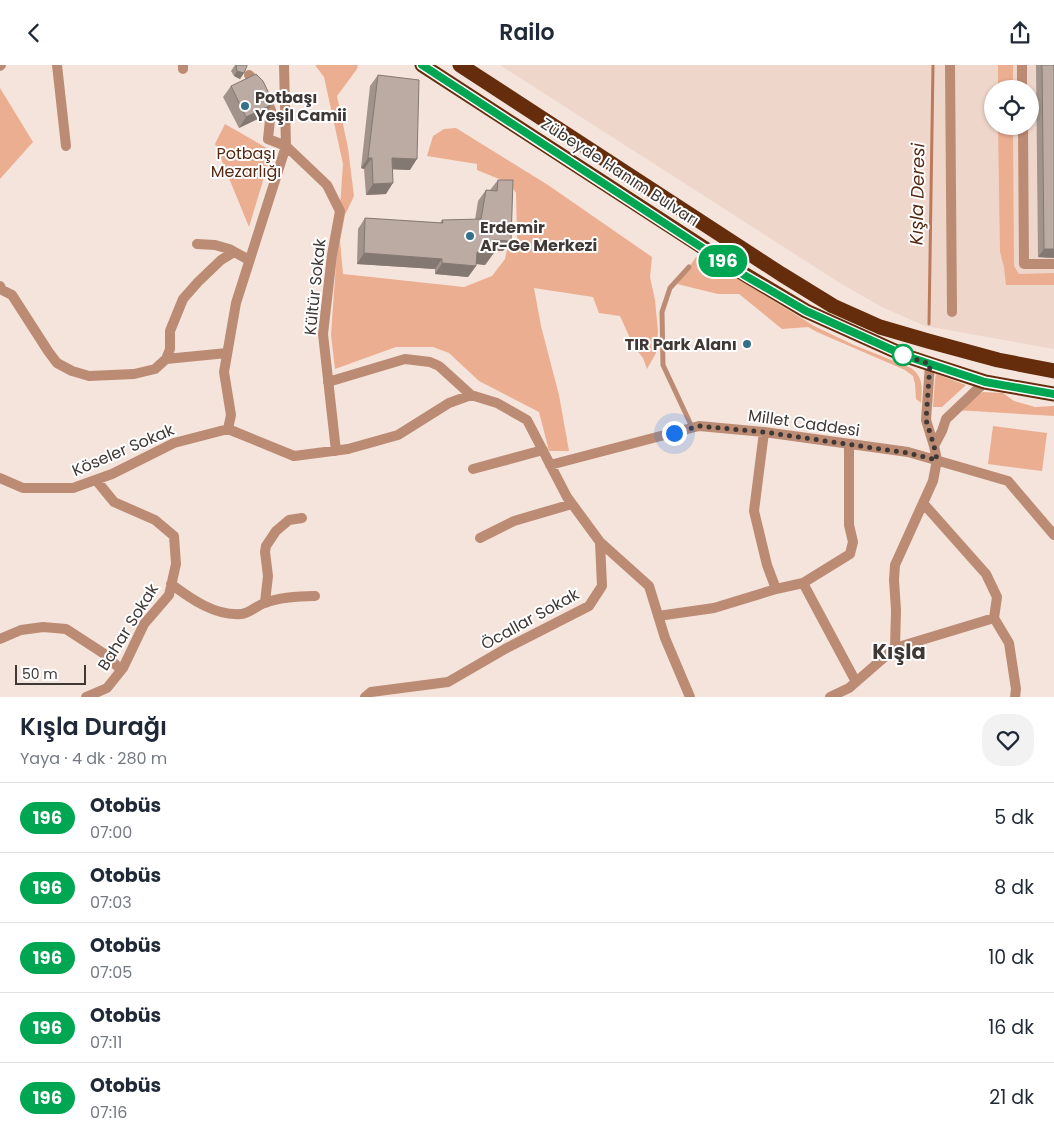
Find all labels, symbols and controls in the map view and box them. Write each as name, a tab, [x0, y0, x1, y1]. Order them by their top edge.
text: Railo	[499, 17, 555, 48]
icon: back	[20, 19, 48, 47]
icon: share	[1006, 19, 1034, 47]
map controls	[984, 80, 1039, 135]
button: locate	[984, 80, 1039, 135]
place label: Potbaşı Yeşil Camii	[255, 86, 347, 127]
marker: Potbaşı Yeşil Camii	[239, 100, 251, 112]
street label: Zübeyde Hanım Bulvarı	[537, 112, 703, 232]
park label: Potbaşı Mezarlığı	[211, 142, 281, 183]
water label: Kışla Deresi	[904, 142, 930, 245]
place label: Erdemir Ar-Ge Merkezi	[480, 216, 597, 257]
marker: Erdemir Ar-Ge Merkezi	[464, 230, 476, 242]
street label: Kültür Sokak	[298, 237, 332, 336]
line badge: 196	[694, 245, 752, 277]
text: 196	[708, 248, 738, 273]
place label: TIR Park Alanı	[625, 333, 737, 356]
marker: TIR Park Alanı	[741, 338, 753, 350]
unlabelled marker	[892, 344, 914, 366]
street label: Millet Caddesi	[747, 404, 861, 442]
street label: Köseler Sokak	[68, 418, 178, 482]
your location	[662, 421, 687, 446]
street label: Bahar Sokak	[92, 578, 164, 675]
street label: Öcallar Sokak	[477, 582, 584, 655]
district label: Kışla	[872, 637, 926, 666]
scale bar	[15, 662, 86, 685]
text: 50 m	[22, 664, 58, 684]
text: Kışla Durağı	[20, 710, 167, 743]
button: heart	[982, 714, 1034, 766]
text: Yaya · 4 dk · 280 m	[20, 747, 167, 770]
text: Otobüs	[90, 792, 161, 819]
text: 5 dk	[994, 804, 1034, 831]
text: 196	[33, 805, 62, 830]
text: 07:00	[90, 821, 132, 844]
text: Otobüs	[90, 862, 161, 889]
text: 8 dk	[994, 874, 1034, 901]
text: 196	[33, 875, 62, 900]
text: 07:03	[90, 891, 132, 914]
text: Otobüs	[90, 932, 161, 959]
text: 10 dk	[988, 944, 1034, 971]
text: 196	[33, 945, 62, 970]
text: 07:05	[90, 961, 132, 984]
text: Otobüs	[90, 1002, 161, 1029]
text: 16 dk	[988, 1014, 1034, 1041]
text: 196	[33, 1015, 62, 1040]
text: 07:11	[90, 1031, 122, 1054]
text: Otobüs	[90, 1072, 161, 1099]
text: 21 dk	[989, 1084, 1034, 1111]
text: 196	[33, 1085, 62, 1110]
text: 07:16	[90, 1101, 127, 1124]

